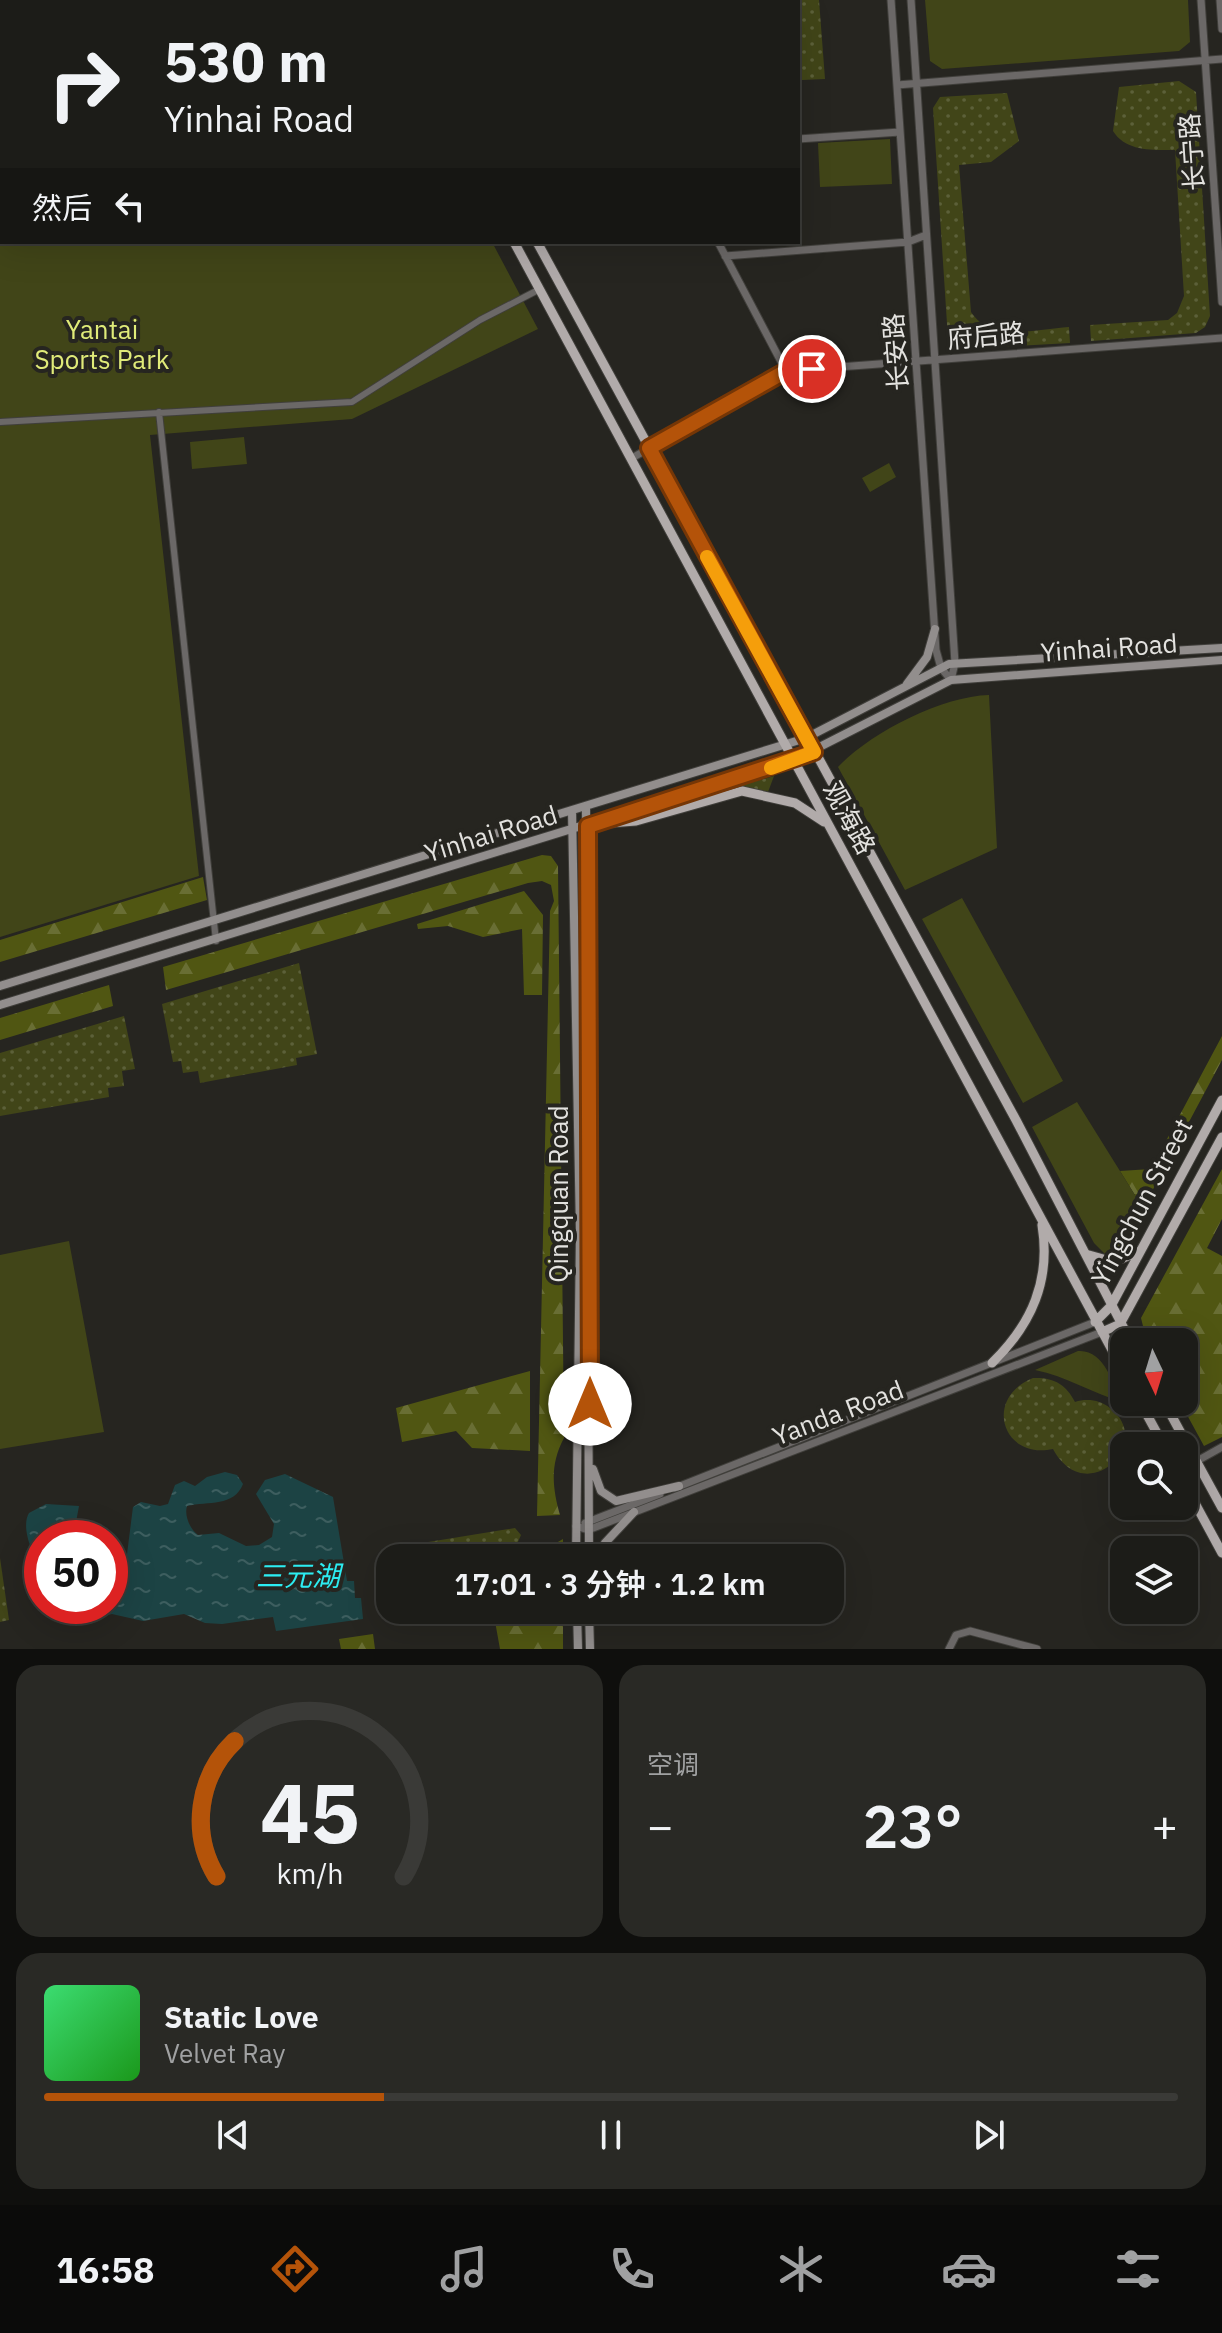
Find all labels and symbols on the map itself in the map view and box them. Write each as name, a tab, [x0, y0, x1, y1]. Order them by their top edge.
street label: 长宁路	[1171, 112, 1211, 192]
park label: Yantai Sports Park	[35, 312, 170, 376]
street label: 长安路	[875, 312, 915, 392]
street label: 府后路	[946, 315, 1026, 355]
pin	[778, 335, 846, 403]
street label: Yinhai Road	[1039, 625, 1179, 669]
street label: 观海路	[816, 775, 884, 860]
street label: Yinhai Road	[420, 797, 561, 869]
street label: Qingquan Road	[541, 1105, 575, 1283]
street label: Yingchun Street	[1083, 1112, 1199, 1291]
north arrow	[1110, 1328, 1198, 1416]
position arrow	[548, 1362, 632, 1446]
street label: Yanda Road	[767, 1372, 908, 1453]
speed limit sign: 50	[24, 1520, 128, 1624]
water label: 三元湖	[256, 1557, 344, 1594]

